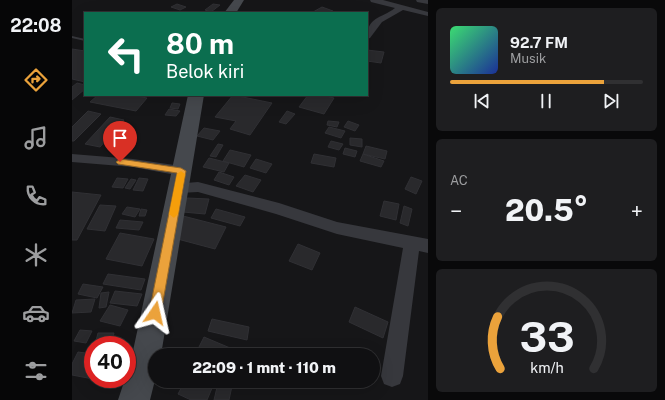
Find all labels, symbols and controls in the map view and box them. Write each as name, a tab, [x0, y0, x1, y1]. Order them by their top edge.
text: 22:08	[10, 15, 62, 36]
text: 80 m	[166, 27, 234, 60]
icon: left	[100, 28, 152, 80]
text: 92.7 FM	[510, 34, 568, 51]
text: Musik	[510, 51, 546, 66]
text: Belok kiri	[166, 61, 244, 82]
icon: directions	[22, 66, 50, 94]
icon: previous	[471, 90, 493, 112]
icon: pause	[535, 90, 557, 112]
icon: next	[600, 90, 622, 112]
pin	[103, 121, 137, 162]
icon: music	[22, 124, 50, 152]
icon: arrive	[109, 127, 131, 149]
text: AC	[450, 173, 468, 188]
icon: phone	[22, 182, 50, 210]
text: 20.5°	[505, 192, 588, 228]
text: −	[450, 198, 462, 224]
text: +	[631, 198, 643, 224]
icon: climate	[22, 241, 50, 269]
position arrow	[134, 292, 176, 334]
icon: car	[22, 299, 50, 327]
text: 33	[519, 311, 574, 360]
speed limit sign: 40	[84, 336, 136, 388]
icon: filters	[22, 357, 50, 385]
text: km/h	[530, 358, 563, 375]
text: 22:09 · 1 mnt · 110 m	[192, 359, 336, 376]

